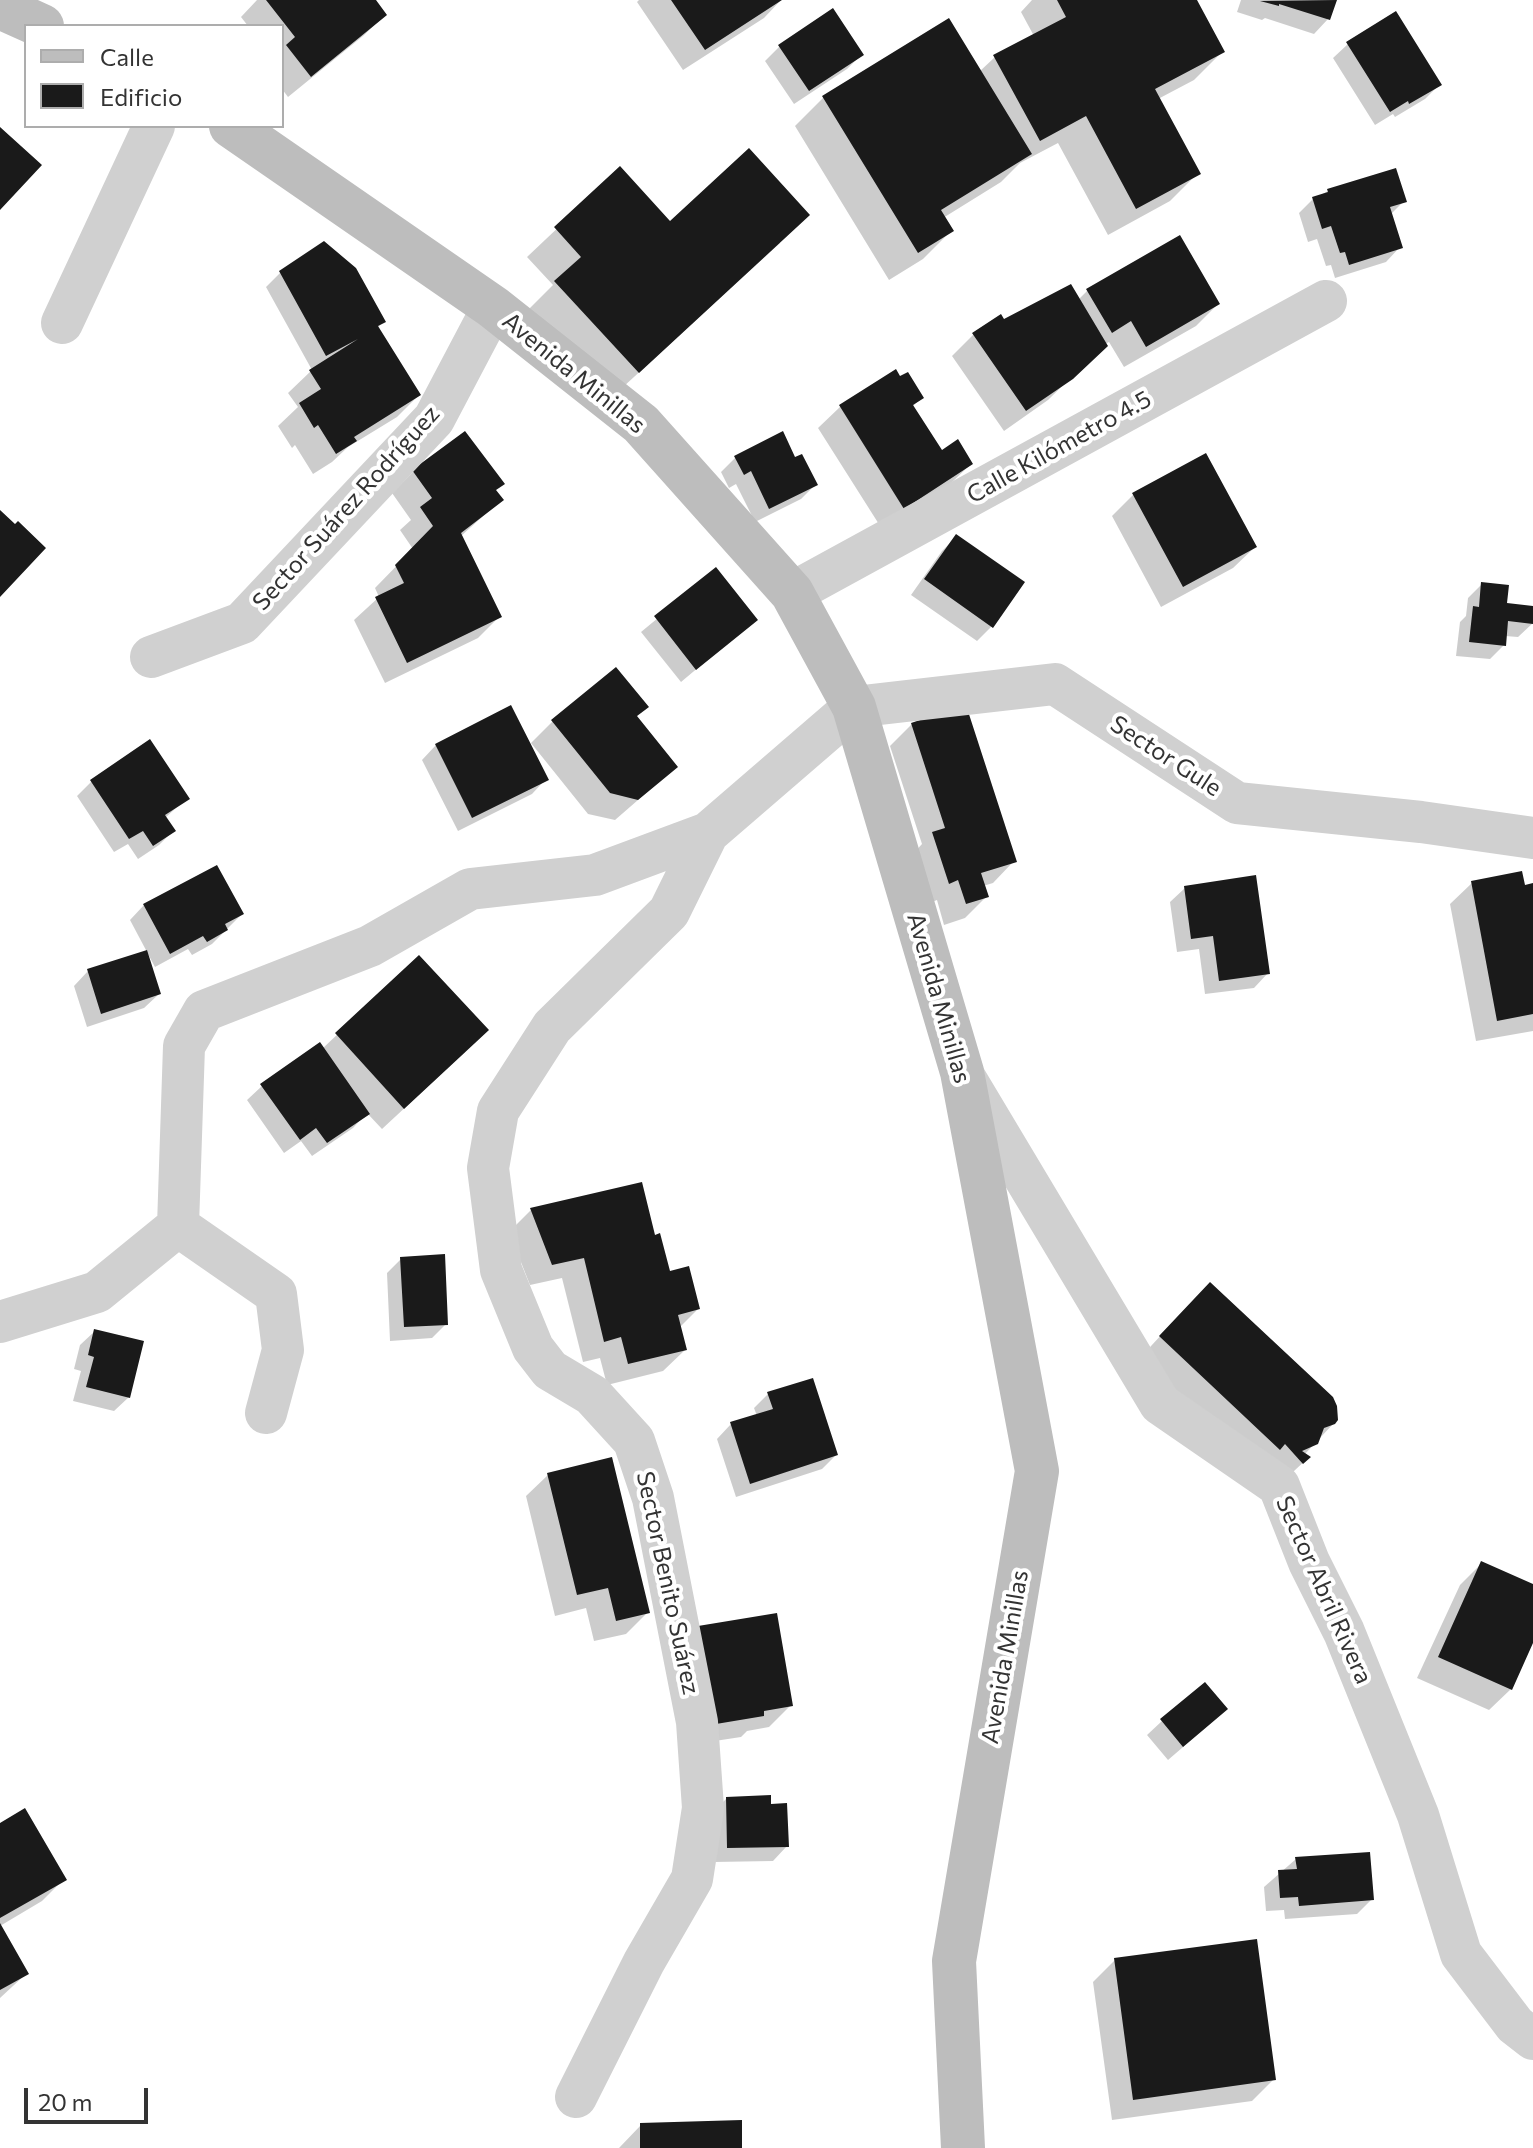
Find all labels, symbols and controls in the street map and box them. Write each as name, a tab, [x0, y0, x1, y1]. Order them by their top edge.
legend	[24, 24, 284, 128]
text: Calle	[100, 42, 154, 71]
text: Edificio	[100, 82, 182, 111]
street label: Avenida Minillas	[497, 306, 651, 440]
street label: Calle Kilómetro 4.5	[962, 384, 1156, 510]
street label: Sector Suárez Rodríguez	[247, 400, 445, 616]
street label: Sector Gule	[1105, 709, 1227, 803]
street label: Avenida Minillas	[901, 910, 977, 1086]
street label: Sector Benito Suárez	[630, 1469, 706, 1697]
street label: Sector Abril Rivera	[1270, 1492, 1378, 1688]
street label: Avenida Minillas	[976, 1568, 1034, 1746]
scale bar	[28, 2072, 152, 2122]
text: 20 m	[38, 2087, 92, 2116]

